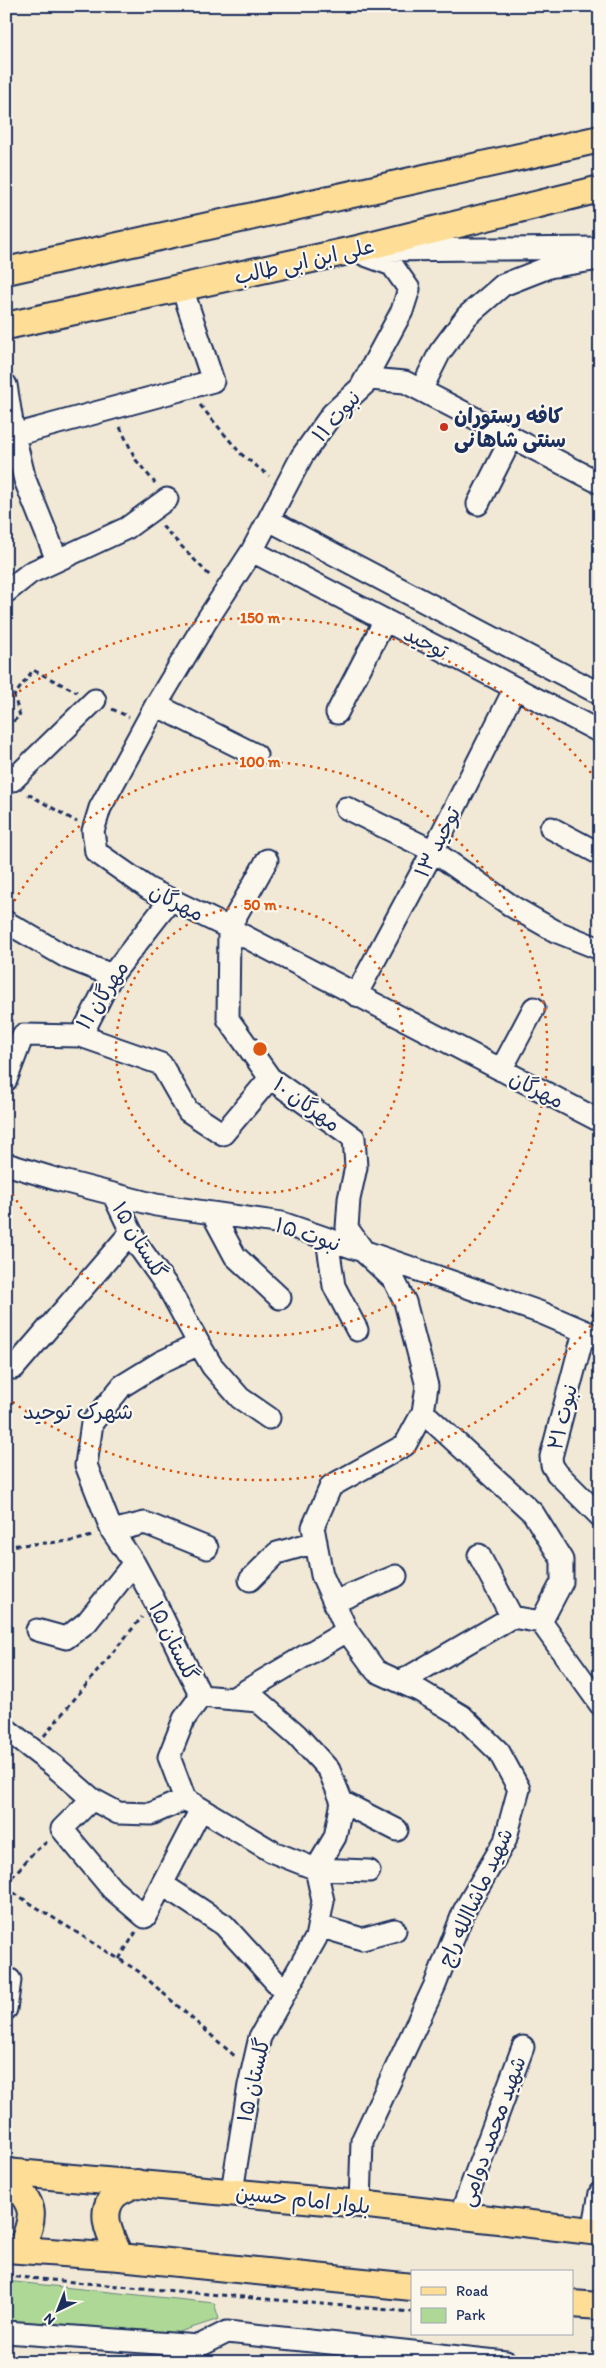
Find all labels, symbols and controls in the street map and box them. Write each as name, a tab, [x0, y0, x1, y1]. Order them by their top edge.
street label: علی ابن ابی طالب	[232, 233, 377, 291]
street label: نبوت ۱۱	[307, 385, 366, 447]
place label: کافه رستوران سنتی شاهانی	[454, 403, 566, 453]
marker: کافه رستوران سنتی شاهانی	[438, 421, 450, 433]
text: 150 m	[240, 609, 280, 627]
street label: توحید	[399, 620, 453, 665]
text: 100 m	[239, 753, 281, 771]
street label: توحید ۱۳	[409, 802, 467, 882]
street label: مهرگان	[146, 878, 208, 926]
text: 50 m	[243, 896, 277, 914]
street label: مهرگان ۱۱	[70, 956, 134, 1034]
centre of rings	[251, 1040, 269, 1058]
street label: مهرگان	[506, 1065, 568, 1113]
street label: مهرگان ۱۰	[269, 1071, 345, 1137]
street label: گلستان ۱۵	[107, 1197, 173, 1283]
street label: نبوت ۱۵	[272, 1212, 344, 1257]
street label: نبوت ۲۱	[542, 1381, 583, 1453]
district label: شهرک توحید	[23, 1398, 133, 1425]
street label: گلستان ۱۵	[144, 1597, 204, 1685]
street label: شهید ماشاالله راج	[432, 1824, 520, 1971]
street label: گلستان ۱۵	[231, 2035, 275, 2125]
street label: شهید محمد دوامی	[453, 2053, 533, 2210]
street label: بلوار امام حسین	[234, 2179, 372, 2222]
legend	[411, 2270, 574, 2336]
text: Road	[456, 2282, 489, 2300]
north arrow	[32, 2286, 82, 2336]
text: Park	[456, 2306, 486, 2324]
text: N	[40, 2310, 59, 2329]

